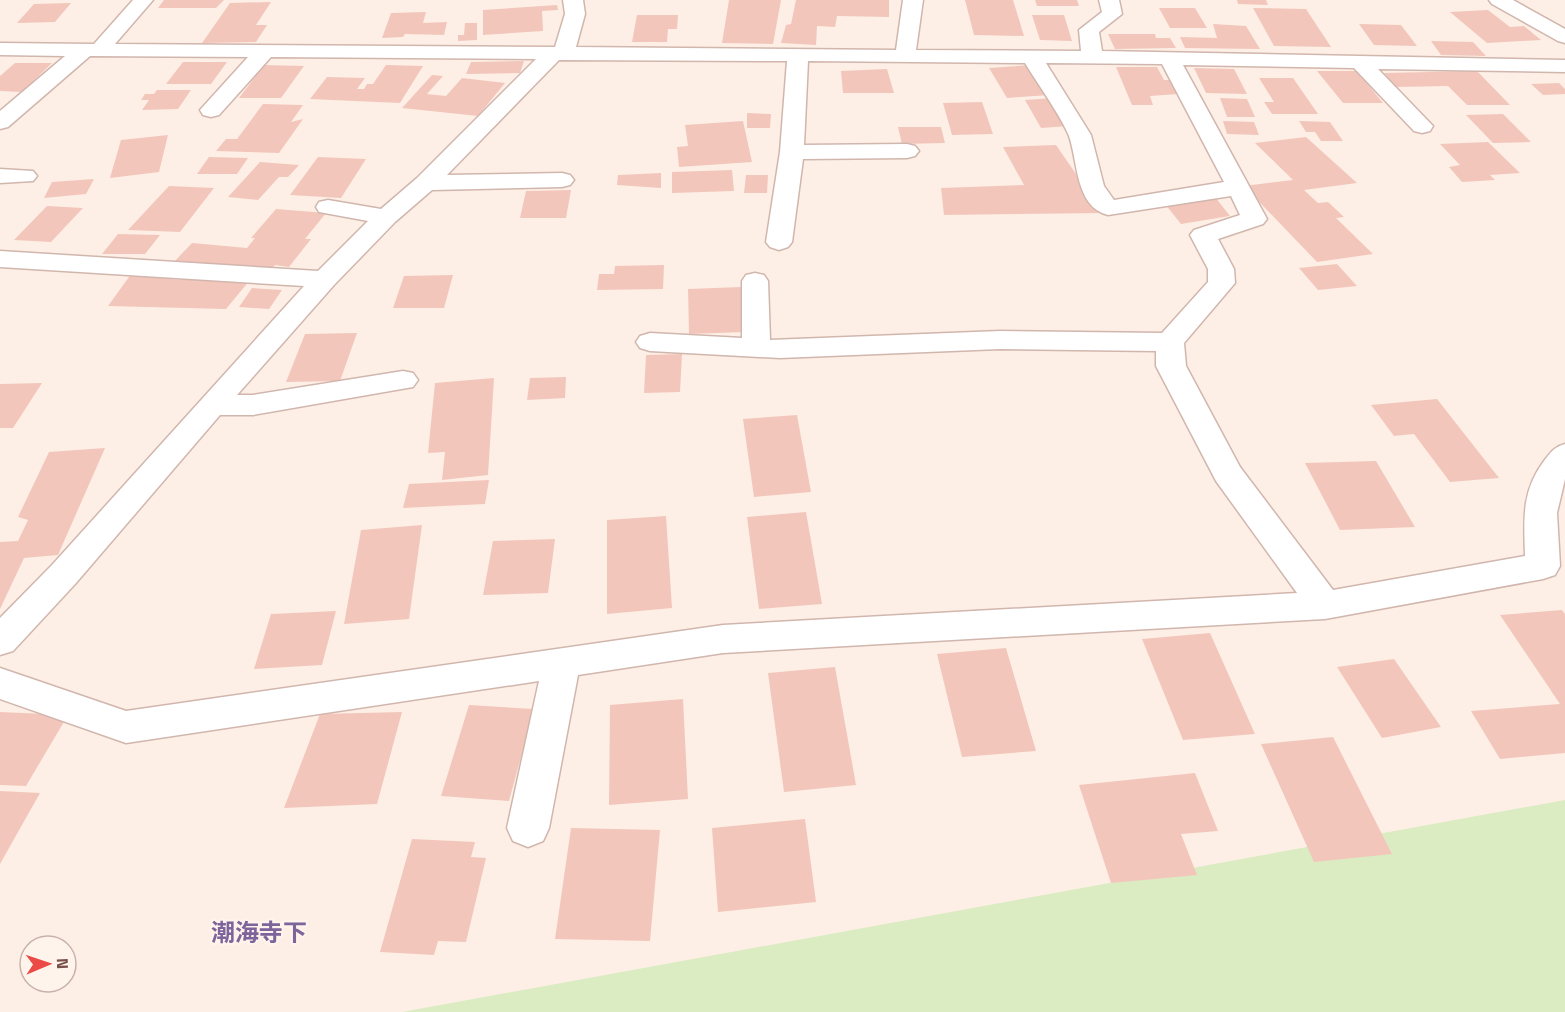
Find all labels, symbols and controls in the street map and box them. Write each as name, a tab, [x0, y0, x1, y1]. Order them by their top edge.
district label: 潮海寺下	[211, 914, 307, 950]
north arrow	[18, 934, 78, 994]
text: N	[51, 958, 75, 969]

